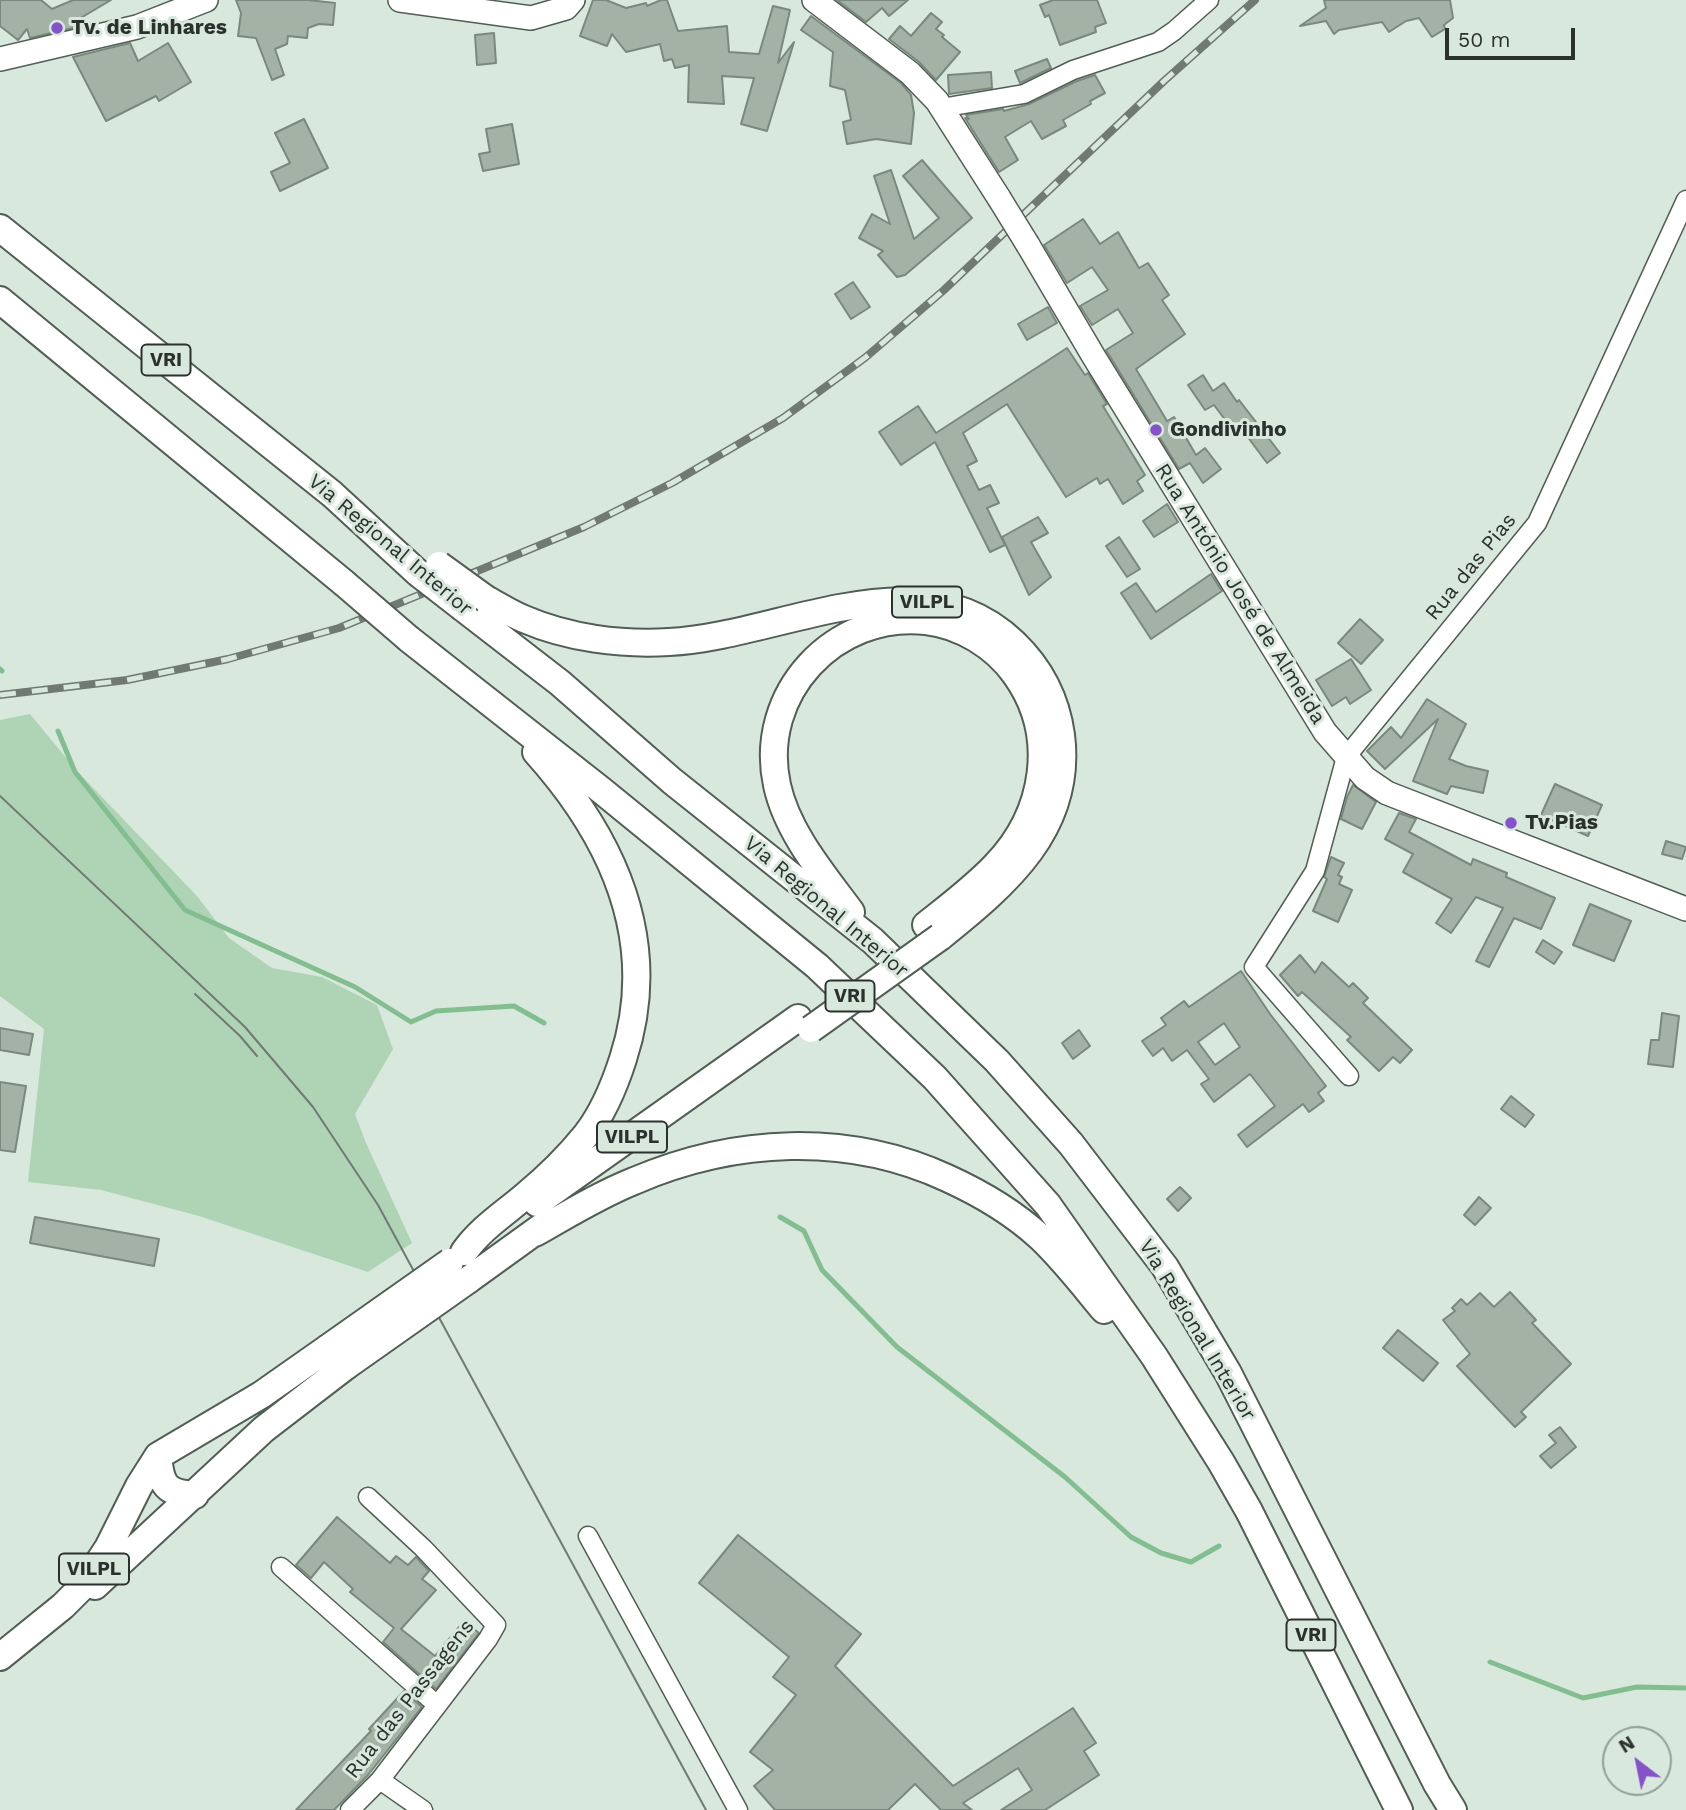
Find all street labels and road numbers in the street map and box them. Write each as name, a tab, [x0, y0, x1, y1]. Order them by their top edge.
road number: VRI	[142, 344, 190, 376]
street label: Rua António José de Almeida	[1149, 459, 1331, 729]
street label: Via Regional Interior	[303, 469, 477, 621]
street label: Rua das Pias	[1420, 508, 1522, 626]
road number: VILPL	[892, 586, 962, 618]
street label: Via Regional Interior	[739, 831, 913, 983]
road number: VRI	[826, 980, 874, 1012]
road number: VILPL	[597, 1121, 667, 1152]
street label: Via Regional Interior	[1133, 1235, 1261, 1425]
road number: VILPL	[59, 1554, 129, 1584]
street label: Rua das Passagens	[340, 1614, 480, 1784]
road number: VRI	[1286, 1620, 1336, 1651]

